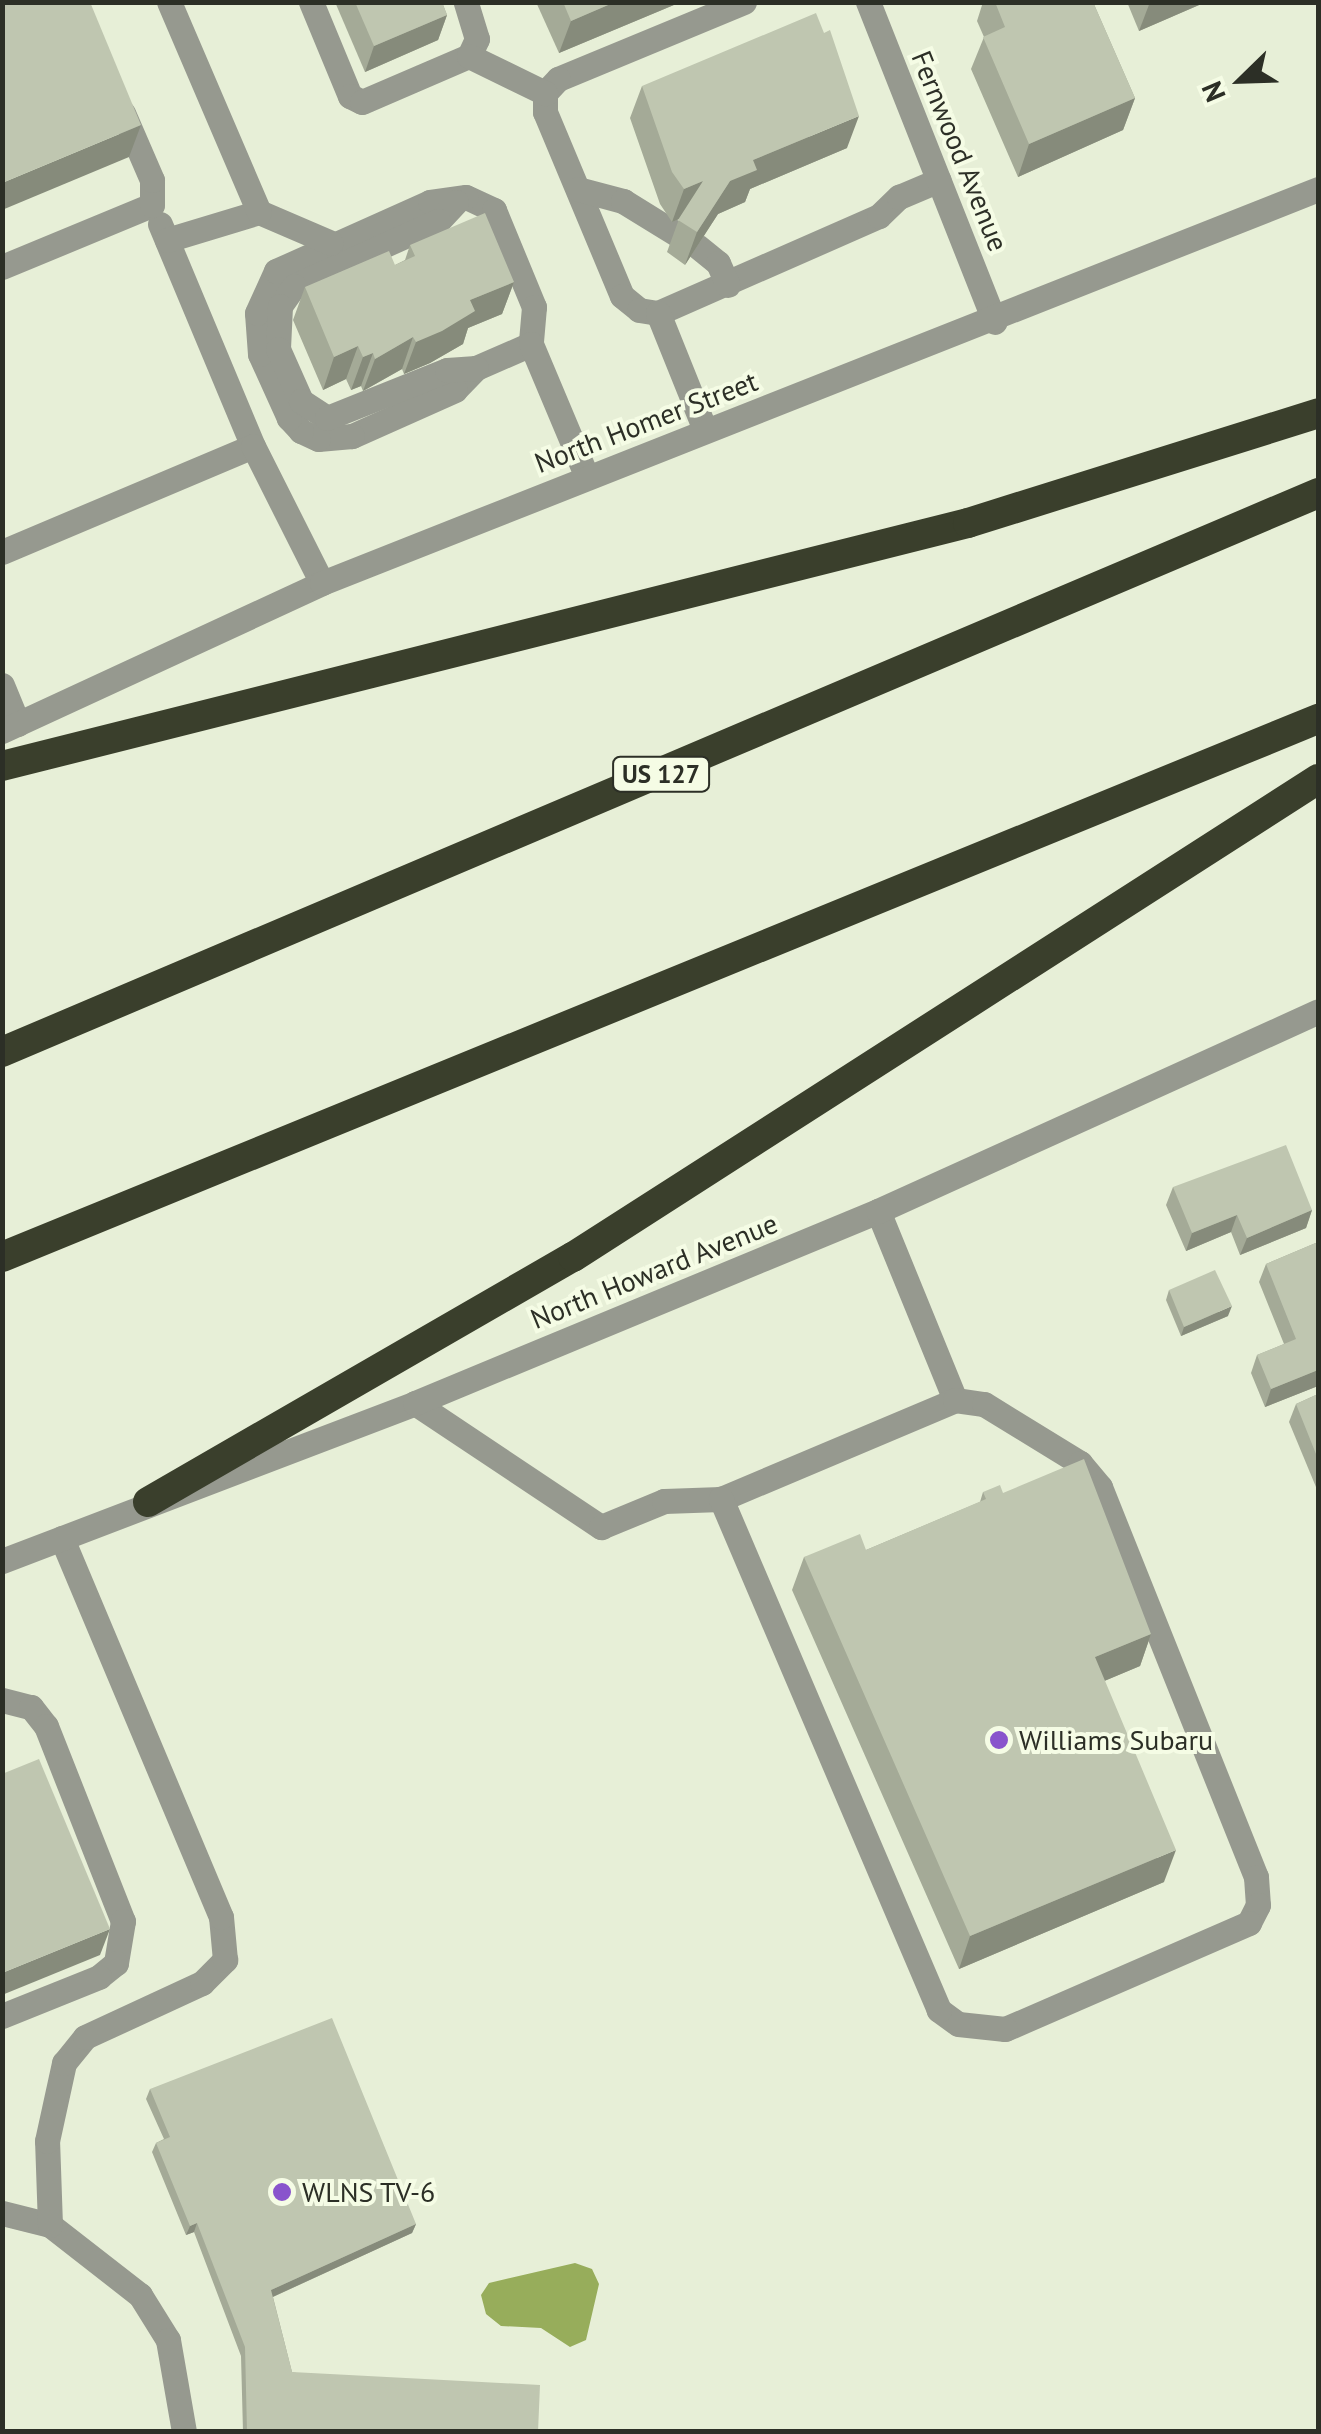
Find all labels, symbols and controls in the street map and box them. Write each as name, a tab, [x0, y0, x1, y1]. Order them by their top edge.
north arrow	[1191, 30, 1291, 130]
street label: Fernwood Avenue	[904, 46, 1016, 256]
text: N	[1192, 76, 1234, 108]
street label: North Homer Street	[530, 364, 762, 480]
road number: US 127	[611, 754, 711, 794]
street label: North Howard Avenue	[525, 1206, 783, 1336]
place label: Williams Subaru	[1019, 1723, 1213, 1757]
marker: Williams Subaru	[988, 1729, 1010, 1751]
place label: WLNS TV-6	[302, 2175, 436, 2209]
marker: WLNS TV-6	[271, 2181, 293, 2203]

